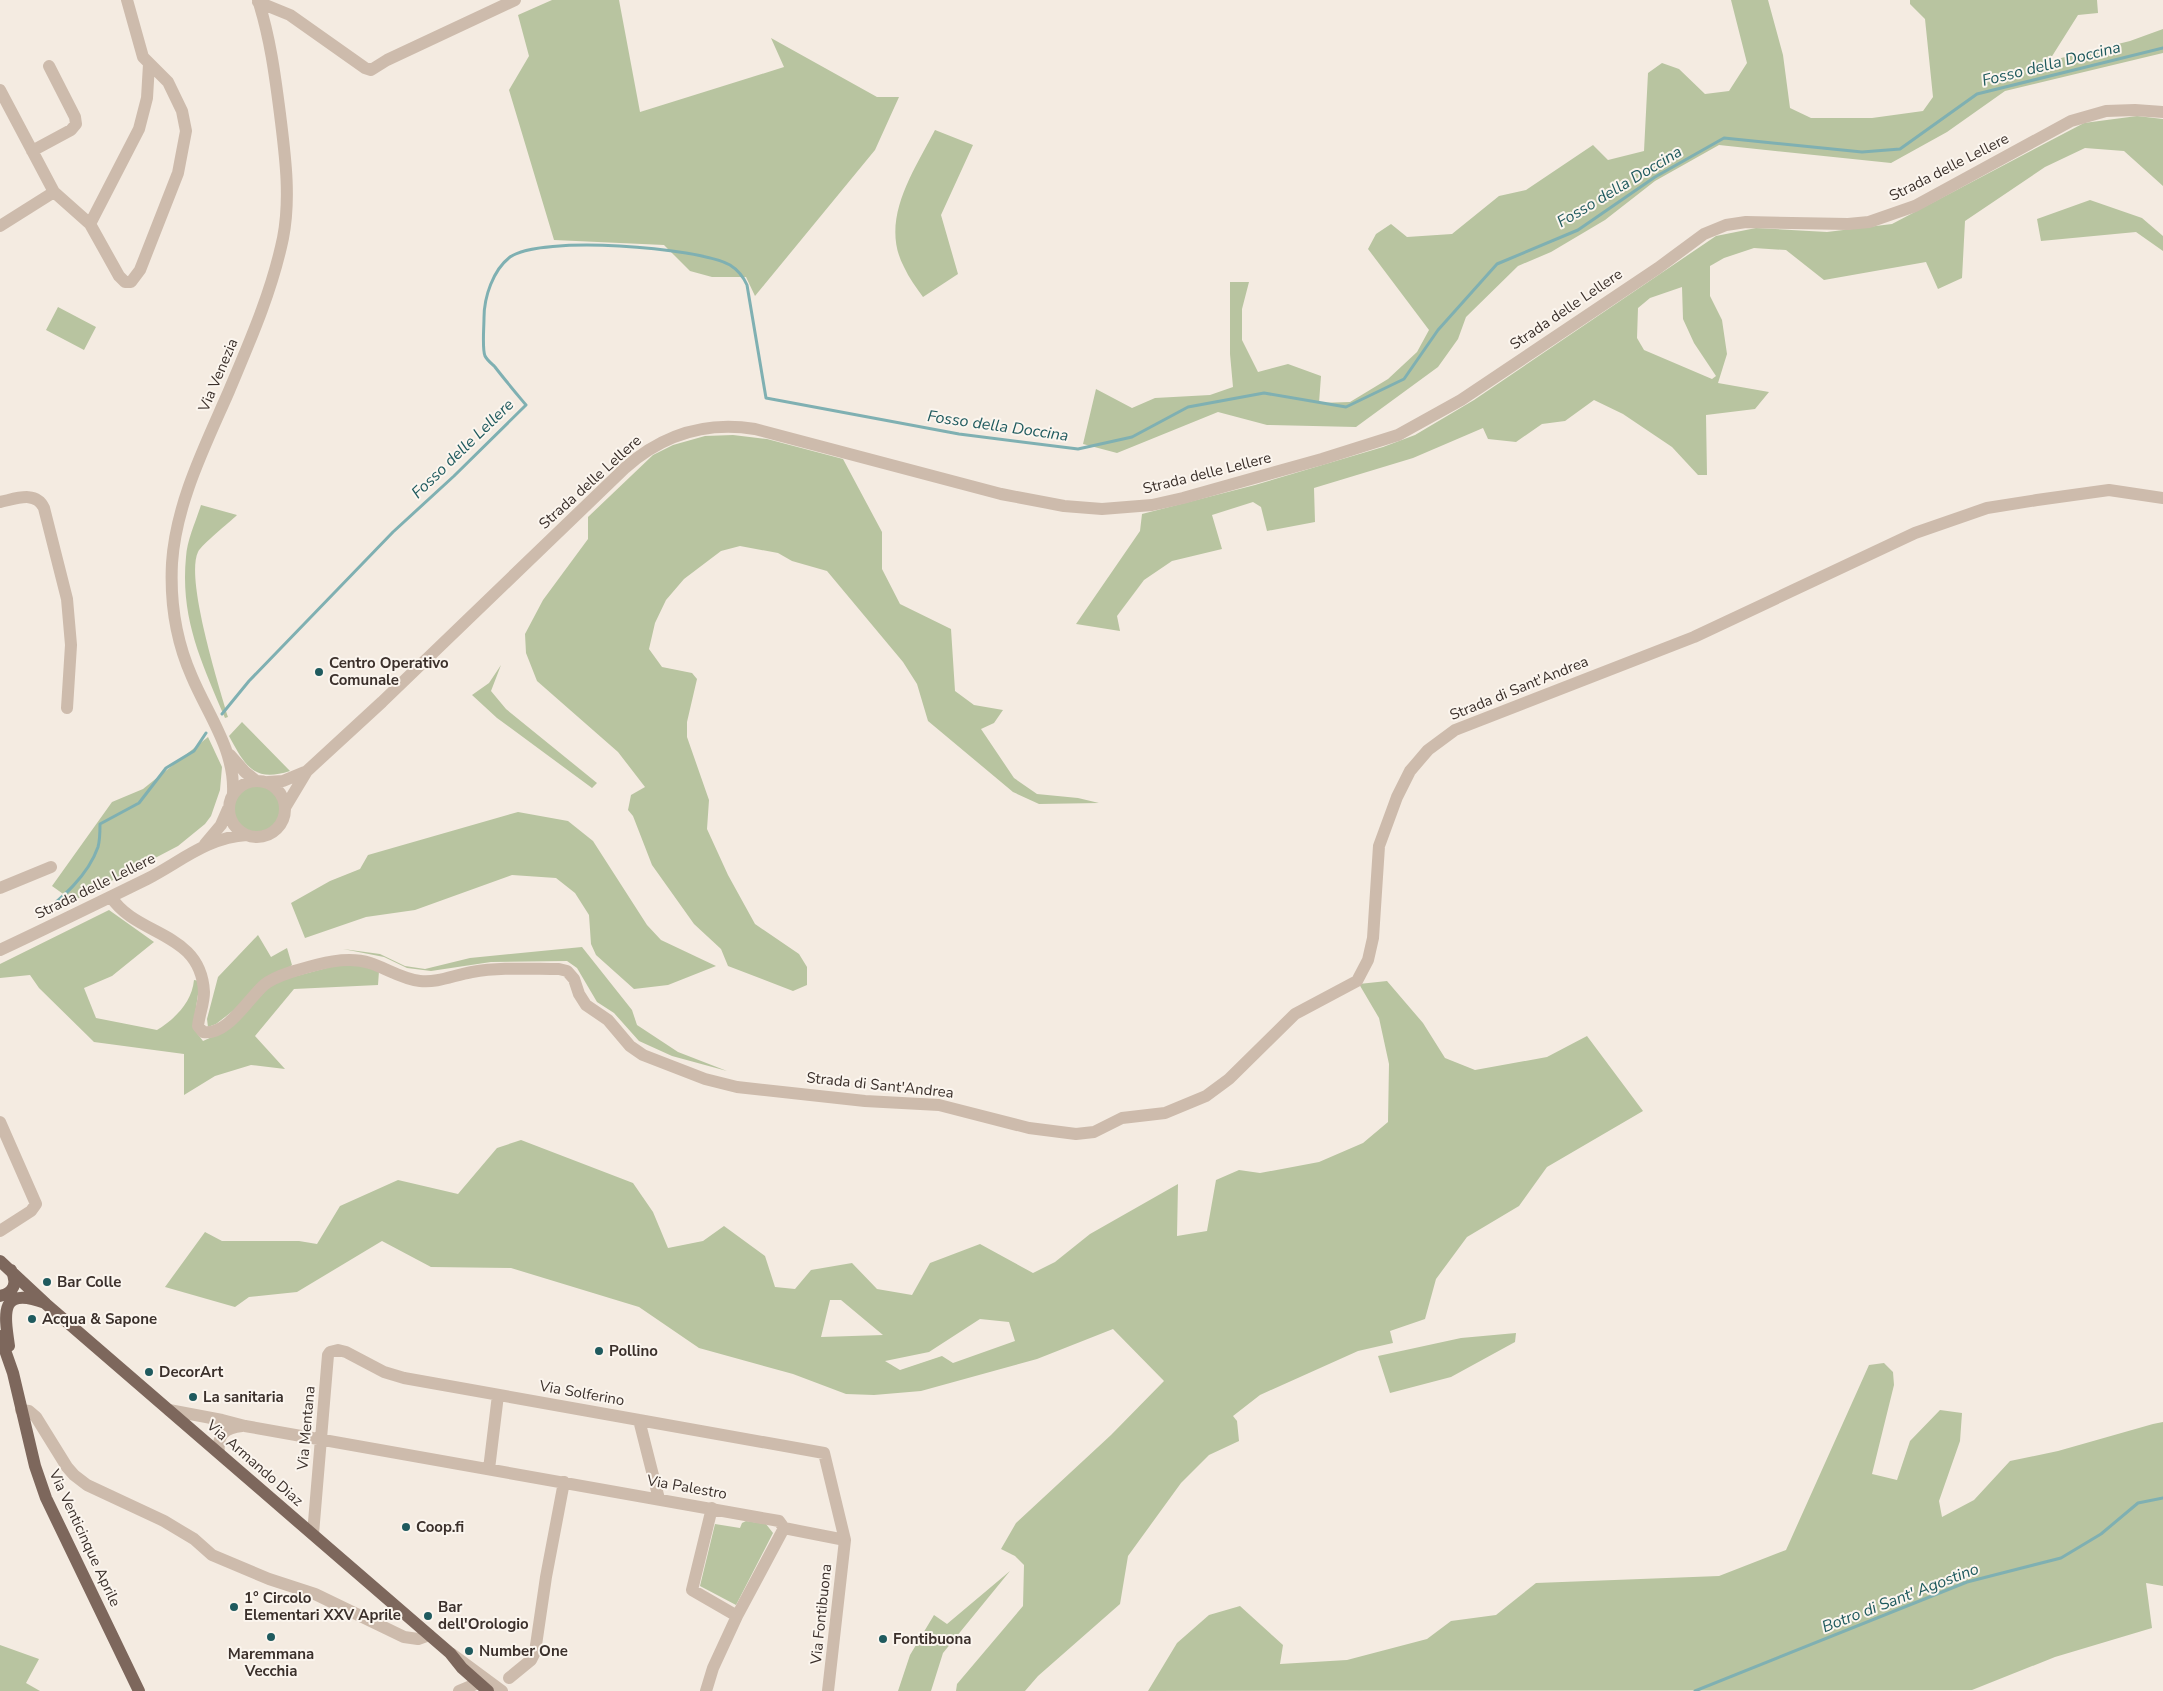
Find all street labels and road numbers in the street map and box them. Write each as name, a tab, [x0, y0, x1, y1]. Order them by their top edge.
street label: Strada delle Lellere	[1886, 128, 2012, 206]
street label: Strada delle Lellere	[1506, 264, 1626, 354]
street label: Via Venezia	[193, 335, 242, 416]
street label: Strada delle Lellere	[534, 430, 646, 533]
street label: Strada delle Lellere	[1141, 447, 1273, 499]
street label: Strada di Sant'Andrea	[1447, 651, 1591, 725]
street label: Strada delle Lellere	[31, 848, 159, 924]
street label: Strada di Sant'Andrea	[805, 1067, 955, 1103]
street label: Via Solferino	[537, 1376, 626, 1410]
street label: Via Mentana	[292, 1385, 320, 1472]
street label: Via Armando Diaz	[202, 1415, 308, 1510]
street label: Via Venticinque Aprile	[44, 1465, 126, 1610]
street label: Via Palestro	[644, 1470, 729, 1504]
street label: Via Fontibuona	[806, 1563, 836, 1666]

